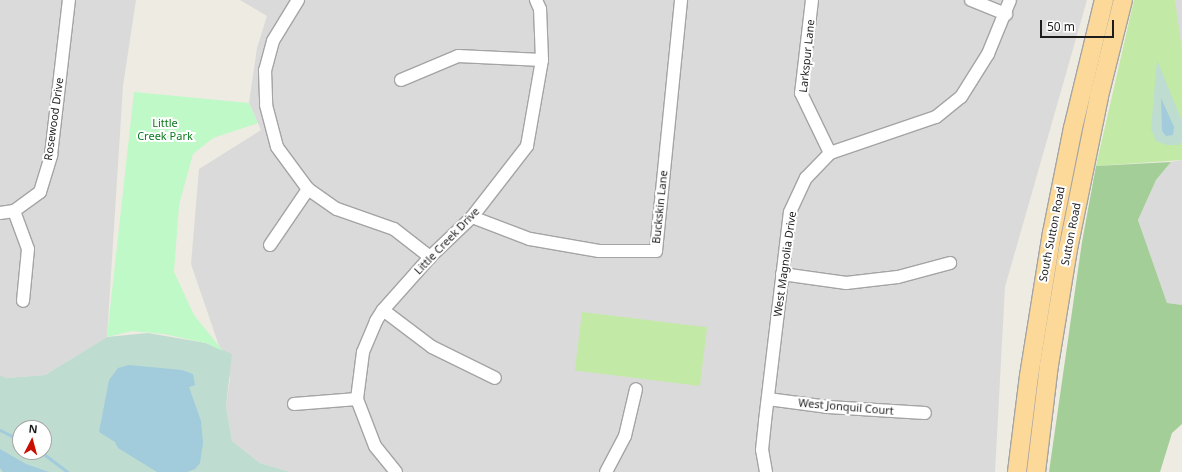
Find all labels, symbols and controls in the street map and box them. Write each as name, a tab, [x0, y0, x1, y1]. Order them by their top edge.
scale bar	[1042, 12, 1116, 38]
text: 50 m	[1047, 18, 1075, 35]
street label: Larkspur Lane	[797, 19, 817, 93]
street label: Rosewood Drive	[42, 77, 66, 161]
park label: Little Creek Park	[137, 117, 193, 143]
street label: Buckskin Lane	[650, 170, 670, 244]
street label: South Sutton Road	[1036, 185, 1068, 283]
street label: Sutton Road	[1058, 202, 1084, 266]
street label: Little Creek Drive	[412, 205, 482, 277]
street label: West Magnolia Drive	[771, 210, 799, 318]
street label: West Jonquil Court	[798, 396, 894, 418]
north arrow	[12, 420, 52, 460]
text: N	[28, 421, 38, 436]

